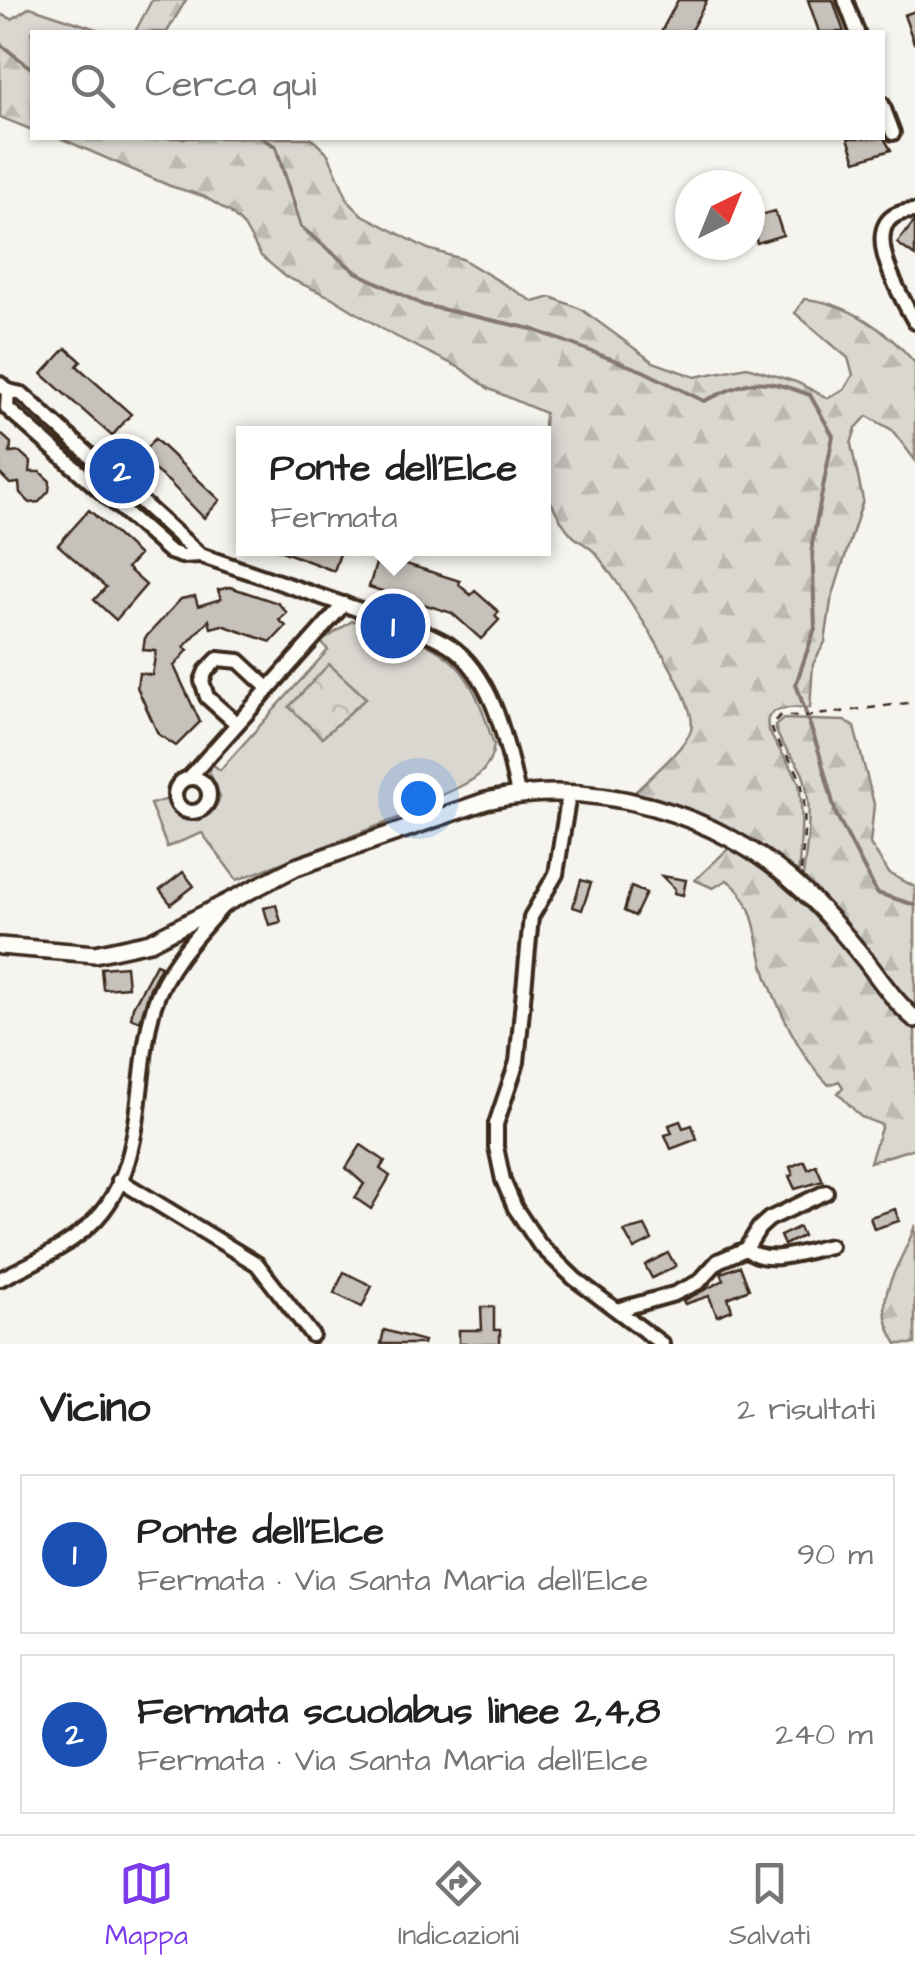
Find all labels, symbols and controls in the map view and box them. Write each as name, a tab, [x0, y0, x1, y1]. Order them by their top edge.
search box	[30, 30, 885, 140]
icon: search	[65, 58, 120, 113]
text: Cerca qui	[145, 59, 317, 111]
north arrow	[675, 170, 765, 260]
popup	[236, 426, 551, 556]
pin: 2	[90, 434, 154, 508]
text: Ponte dell'Elce	[270, 443, 517, 495]
text: Fermata	[270, 495, 398, 540]
pin: 1	[360, 588, 426, 664]
your location	[393, 773, 444, 824]
text: Vicino	[40, 1380, 150, 1438]
text: 2 risultati	[737, 1387, 875, 1432]
text: Ponte dell'Elce	[137, 1506, 384, 1558]
text: 1	[72, 1532, 77, 1577]
text: 90 m	[797, 1532, 873, 1577]
text: Fermata · Via Santa Maria dell'Elce	[137, 1558, 648, 1603]
text: Fermata scuolabus linee 2,4,8	[137, 1686, 661, 1738]
text: 2	[65, 1712, 84, 1757]
text: 240 m	[775, 1712, 873, 1757]
text: Fermata · Via Santa Maria dell'Elce	[137, 1738, 648, 1783]
tab: Mappa	[105, 1856, 188, 1955]
tab: Indicazioni	[398, 1856, 519, 1955]
tab: Salvati	[729, 1856, 810, 1955]

